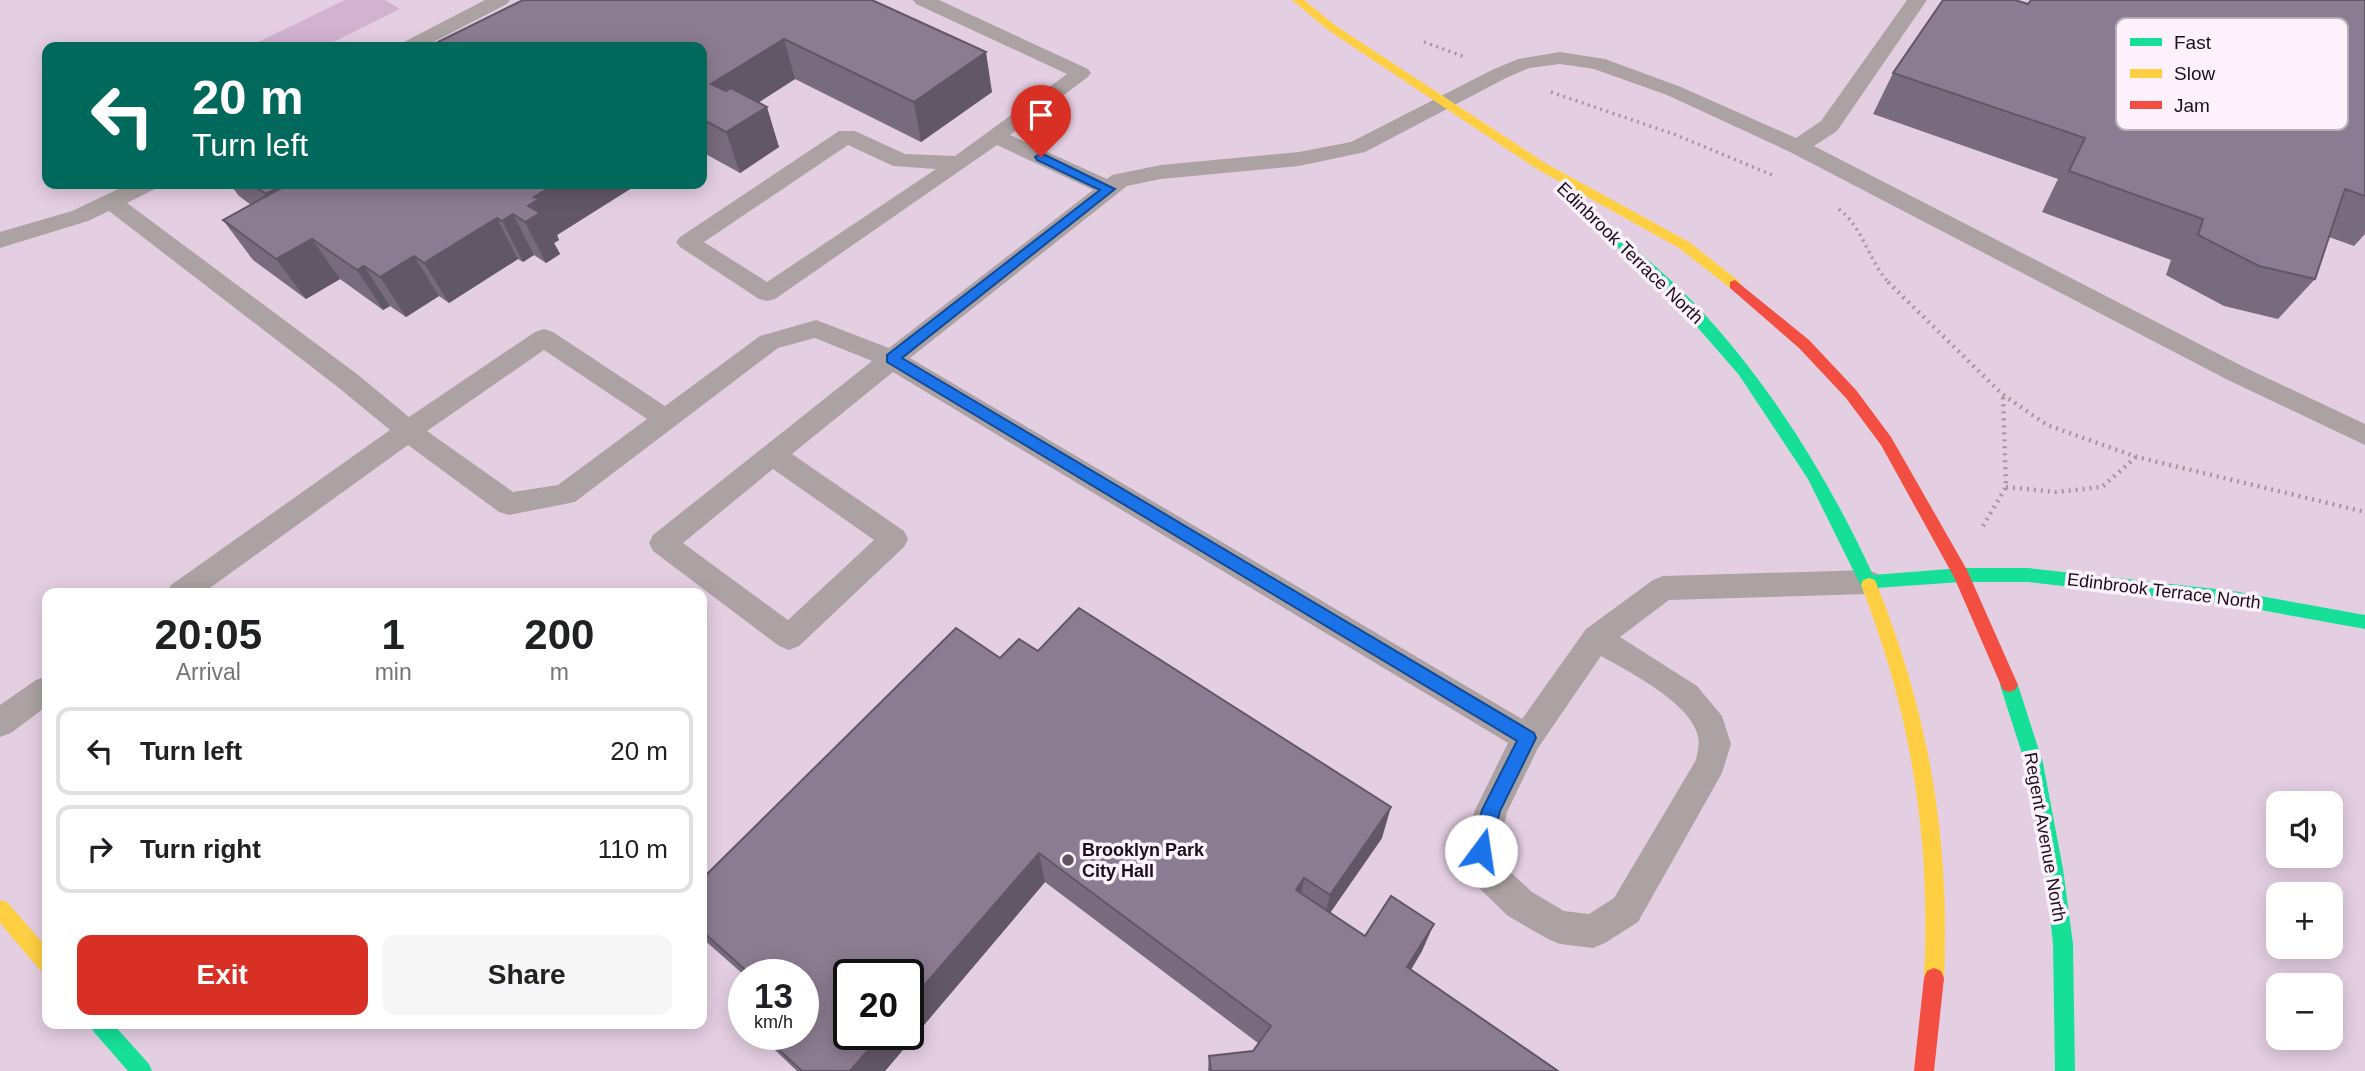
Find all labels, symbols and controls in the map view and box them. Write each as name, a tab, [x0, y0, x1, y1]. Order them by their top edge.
legend	[2116, 18, 2348, 130]
text: Fast	[2174, 32, 2212, 53]
text: Slow	[2174, 63, 2215, 84]
icon: left	[77, 70, 168, 161]
text: 20 m	[192, 70, 304, 124]
pin	[1011, 85, 1071, 157]
text: Jam	[2174, 95, 2210, 116]
icon: arrive	[1022, 96, 1060, 134]
text: Turn left	[192, 127, 308, 163]
street label: Edinbrook Terrace North	[1553, 178, 1707, 328]
street label: Edinbrook Terrace North	[2066, 569, 2262, 613]
text: 20:05	[155, 611, 262, 658]
text: 1	[381, 611, 405, 658]
text: 200	[524, 611, 594, 658]
text: Arrival	[176, 659, 241, 685]
text: min	[375, 659, 412, 685]
text: m	[550, 659, 569, 685]
icon: left	[81, 732, 119, 770]
text: Turn left	[140, 736, 242, 766]
text: 20 m	[610, 736, 668, 766]
street label: Regent Avenue North	[2020, 751, 2070, 923]
map controls	[2266, 791, 2343, 1050]
button: sound	[2266, 791, 2343, 868]
position arrow	[1444, 814, 1518, 888]
icon: right	[81, 830, 119, 868]
text: Turn right	[140, 834, 261, 864]
text: 110 m	[598, 834, 668, 864]
place label: Brooklyn Park City Hall	[1082, 840, 1205, 881]
marker: Brooklyn Park City Hall	[1060, 852, 1076, 868]
button: +	[2266, 882, 2343, 959]
button: Exit	[77, 935, 368, 1015]
button: Share	[382, 935, 672, 1015]
speed limit sign: 20	[833, 959, 924, 1050]
button: −	[2266, 973, 2343, 1050]
text: 13	[754, 976, 793, 1015]
text: km/h	[754, 1012, 793, 1032]

